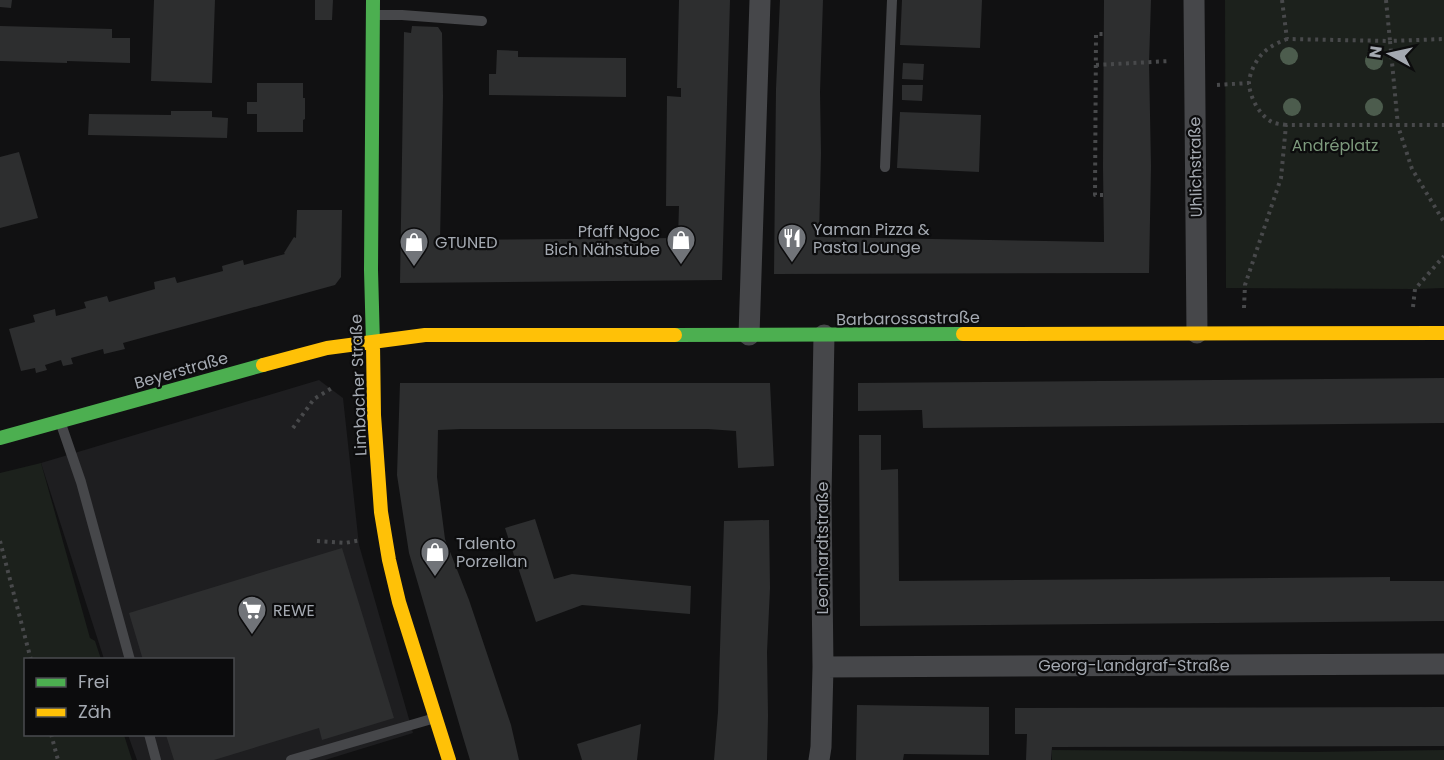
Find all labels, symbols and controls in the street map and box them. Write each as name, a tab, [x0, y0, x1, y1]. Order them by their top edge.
north arrow	[1360, 24, 1420, 84]
text: N	[1363, 44, 1388, 60]
street label: Uhlichstraße	[1183, 116, 1208, 218]
park label: Andréplatz	[1292, 134, 1378, 157]
place label: Yaman Pizza & Pasta Lounge	[813, 218, 930, 259]
place label: Pfaff Ngoc Bich Nähstube	[545, 220, 660, 261]
restaurant icon: Yaman Pizza & Pasta Lounge	[776, 222, 808, 264]
shop icon: Pfaff Ngoc Bich Nähstube	[665, 224, 697, 266]
shop icon: GTUNED	[398, 226, 430, 268]
place label: GTUNED	[435, 231, 498, 254]
street label: Barbarossastraße	[836, 306, 980, 331]
street label: Limbacher Straße	[345, 314, 372, 456]
street label: Beyerstraße	[132, 346, 231, 395]
street label: Leonhardtstraße	[811, 482, 834, 614]
place label: Talento Porzellan	[456, 532, 528, 573]
shop icon: Talento Porzellan	[419, 536, 451, 578]
supermarket icon: REWE	[236, 594, 268, 636]
place label: REWE	[273, 599, 315, 622]
street label: Georg-Landgraf-Straße	[1038, 654, 1230, 677]
legend	[24, 658, 234, 736]
text: Frei	[78, 669, 109, 694]
text: Zäh	[78, 699, 111, 724]

